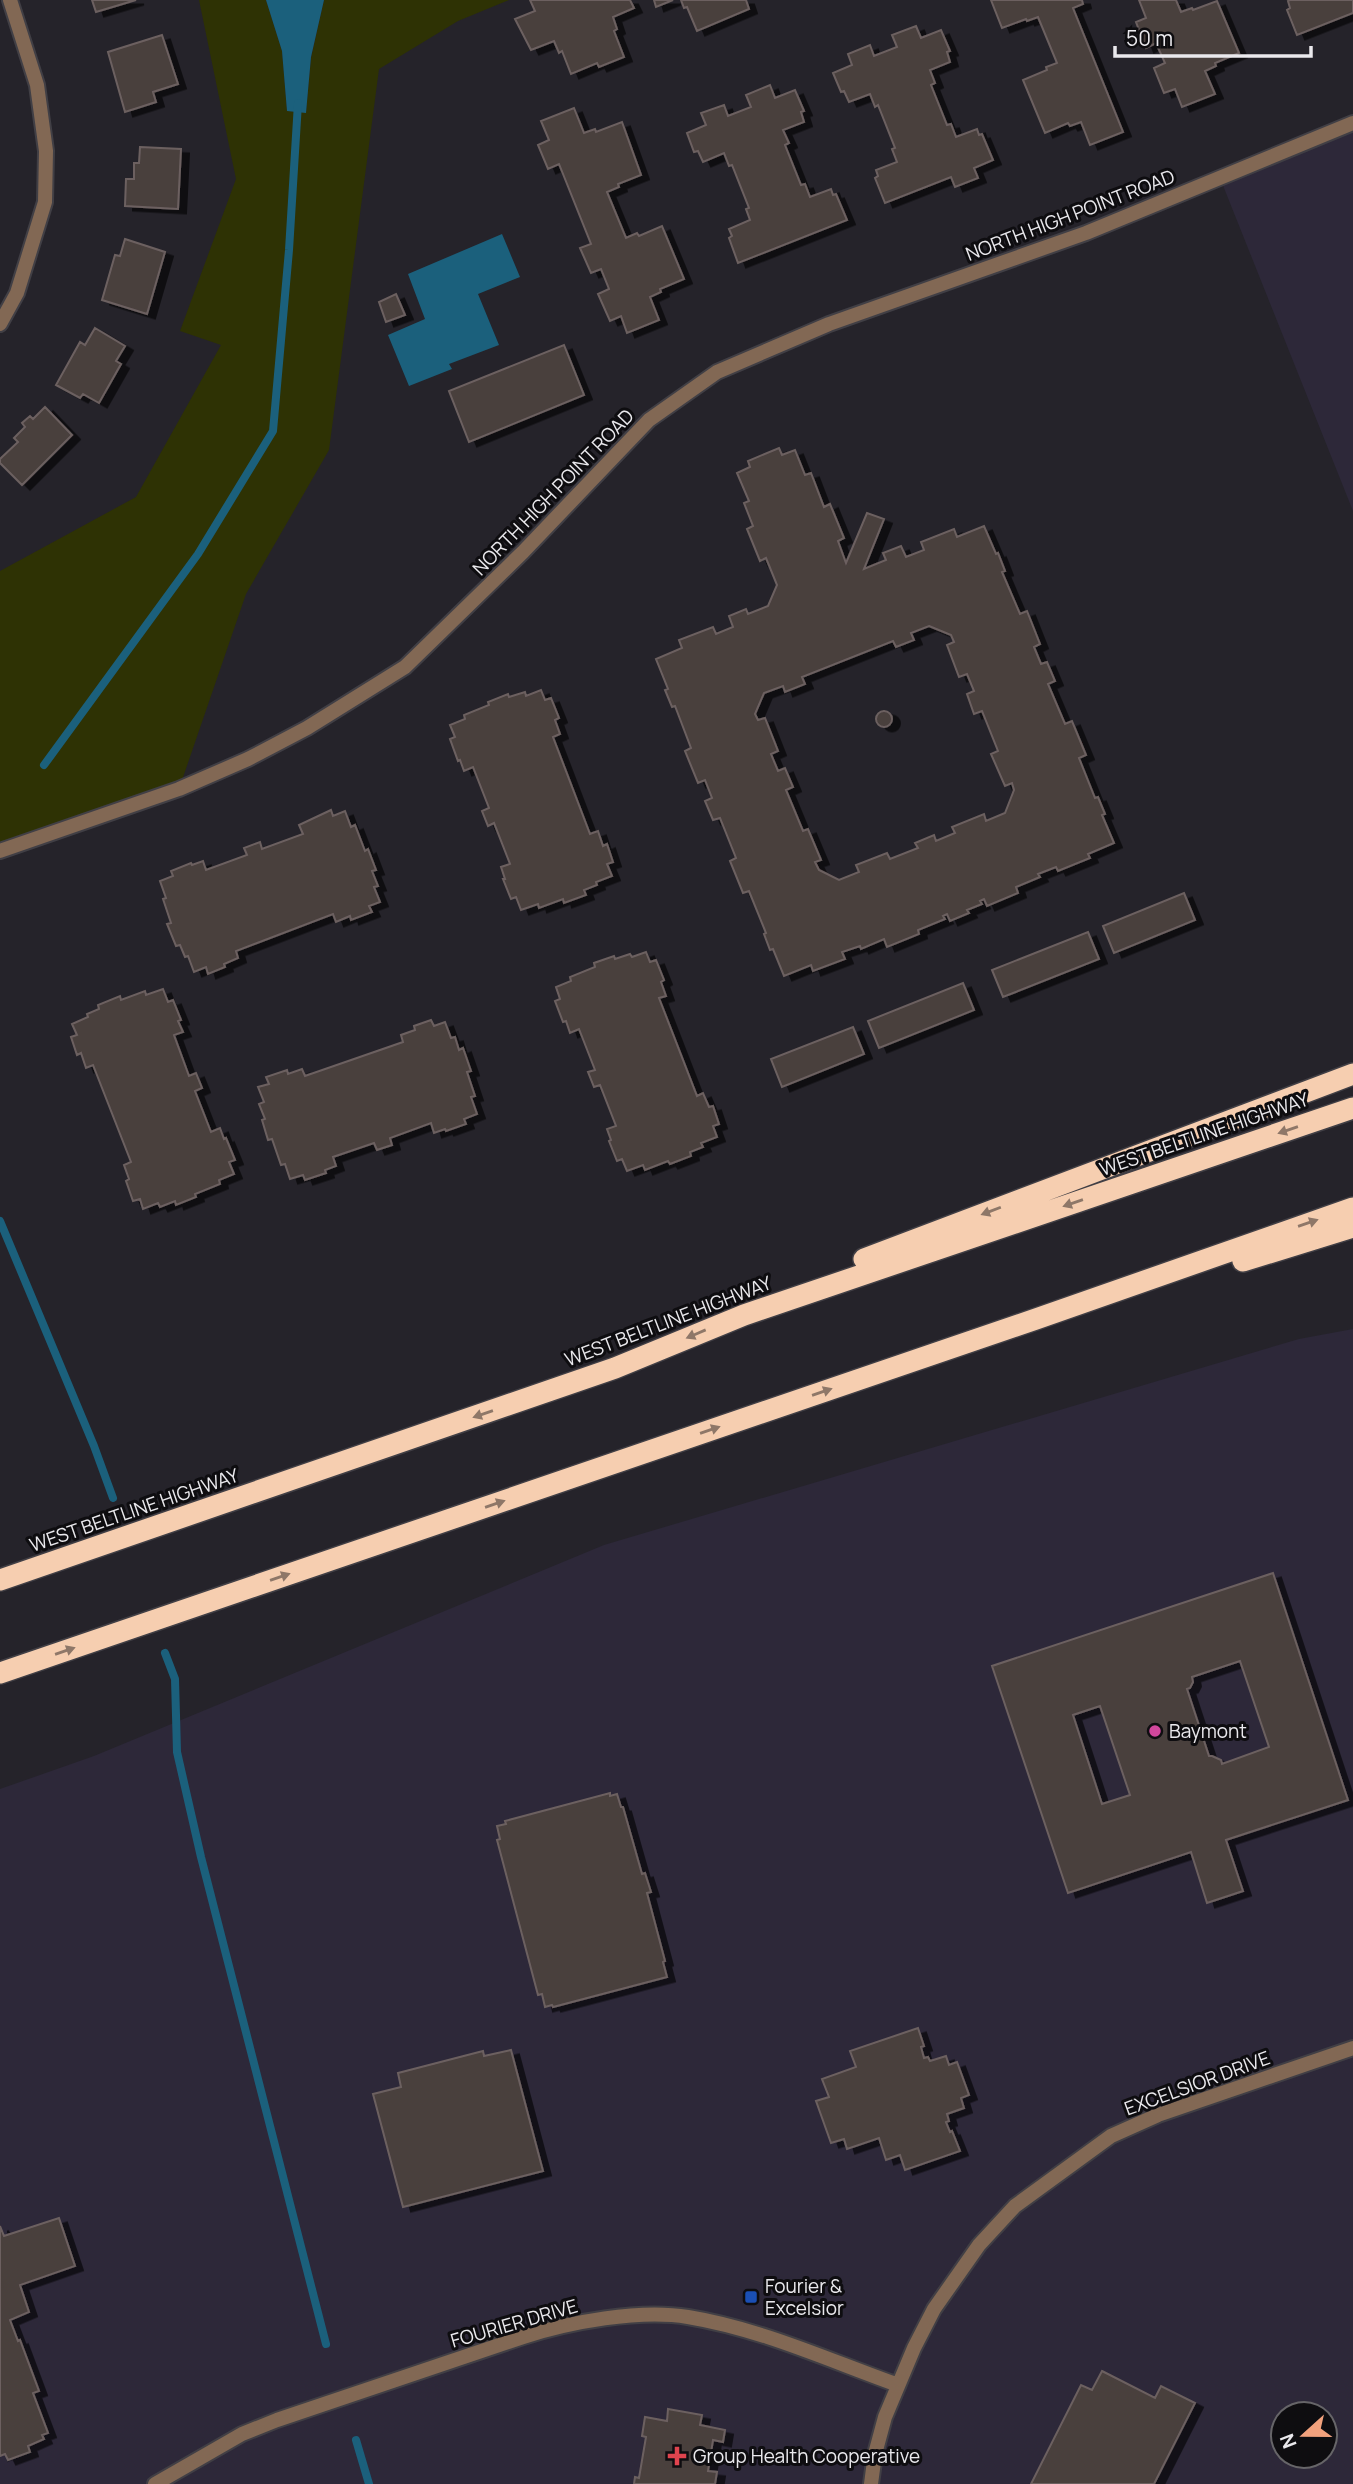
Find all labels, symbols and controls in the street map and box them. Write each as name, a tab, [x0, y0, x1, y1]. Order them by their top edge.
scale bar	[1115, 14, 1311, 58]
text: 50 m	[1126, 24, 1173, 52]
street label: NORTH HIGH POINT ROAD	[962, 163, 1178, 267]
street label: NORTH HIGH POINT ROAD	[467, 403, 639, 581]
street label: WEST BELTLINE HIGHWAY	[1096, 1086, 1312, 1182]
one-way arrow	[1278, 1125, 1299, 1136]
one-way arrow	[1062, 1198, 1083, 1209]
one-way arrow	[981, 1206, 1002, 1217]
one-way arrow	[1298, 1217, 1319, 1228]
street label: WEST BELTLINE HIGHWAY	[561, 1269, 776, 1372]
one-way arrow	[685, 1328, 706, 1339]
one-way arrow	[812, 1386, 833, 1397]
one-way arrow	[473, 1409, 494, 1420]
one-way arrow	[700, 1424, 721, 1435]
street label: WEST BELTLINE HIGHWAY	[26, 1462, 242, 1558]
one-way arrow	[485, 1498, 506, 1509]
one-way arrow	[269, 1571, 290, 1582]
one-way arrow	[54, 1645, 75, 1656]
place label: Baymont	[1169, 1718, 1247, 1744]
marker: Baymont	[1147, 1723, 1163, 1739]
street label: EXCELSIOR DRIVE	[1121, 2045, 1273, 2121]
place label: Fourier & Excelsior	[765, 2273, 844, 2321]
marker: Fourier & Excelsior	[743, 2289, 759, 2305]
street label: FOURIER DRIVE	[447, 2292, 581, 2354]
north arrow	[1269, 2400, 1339, 2470]
text: N	[1274, 2430, 1303, 2452]
place label: Group Health Cooperative	[693, 2443, 920, 2469]
marker: Group Health Cooperative	[667, 2446, 687, 2466]

